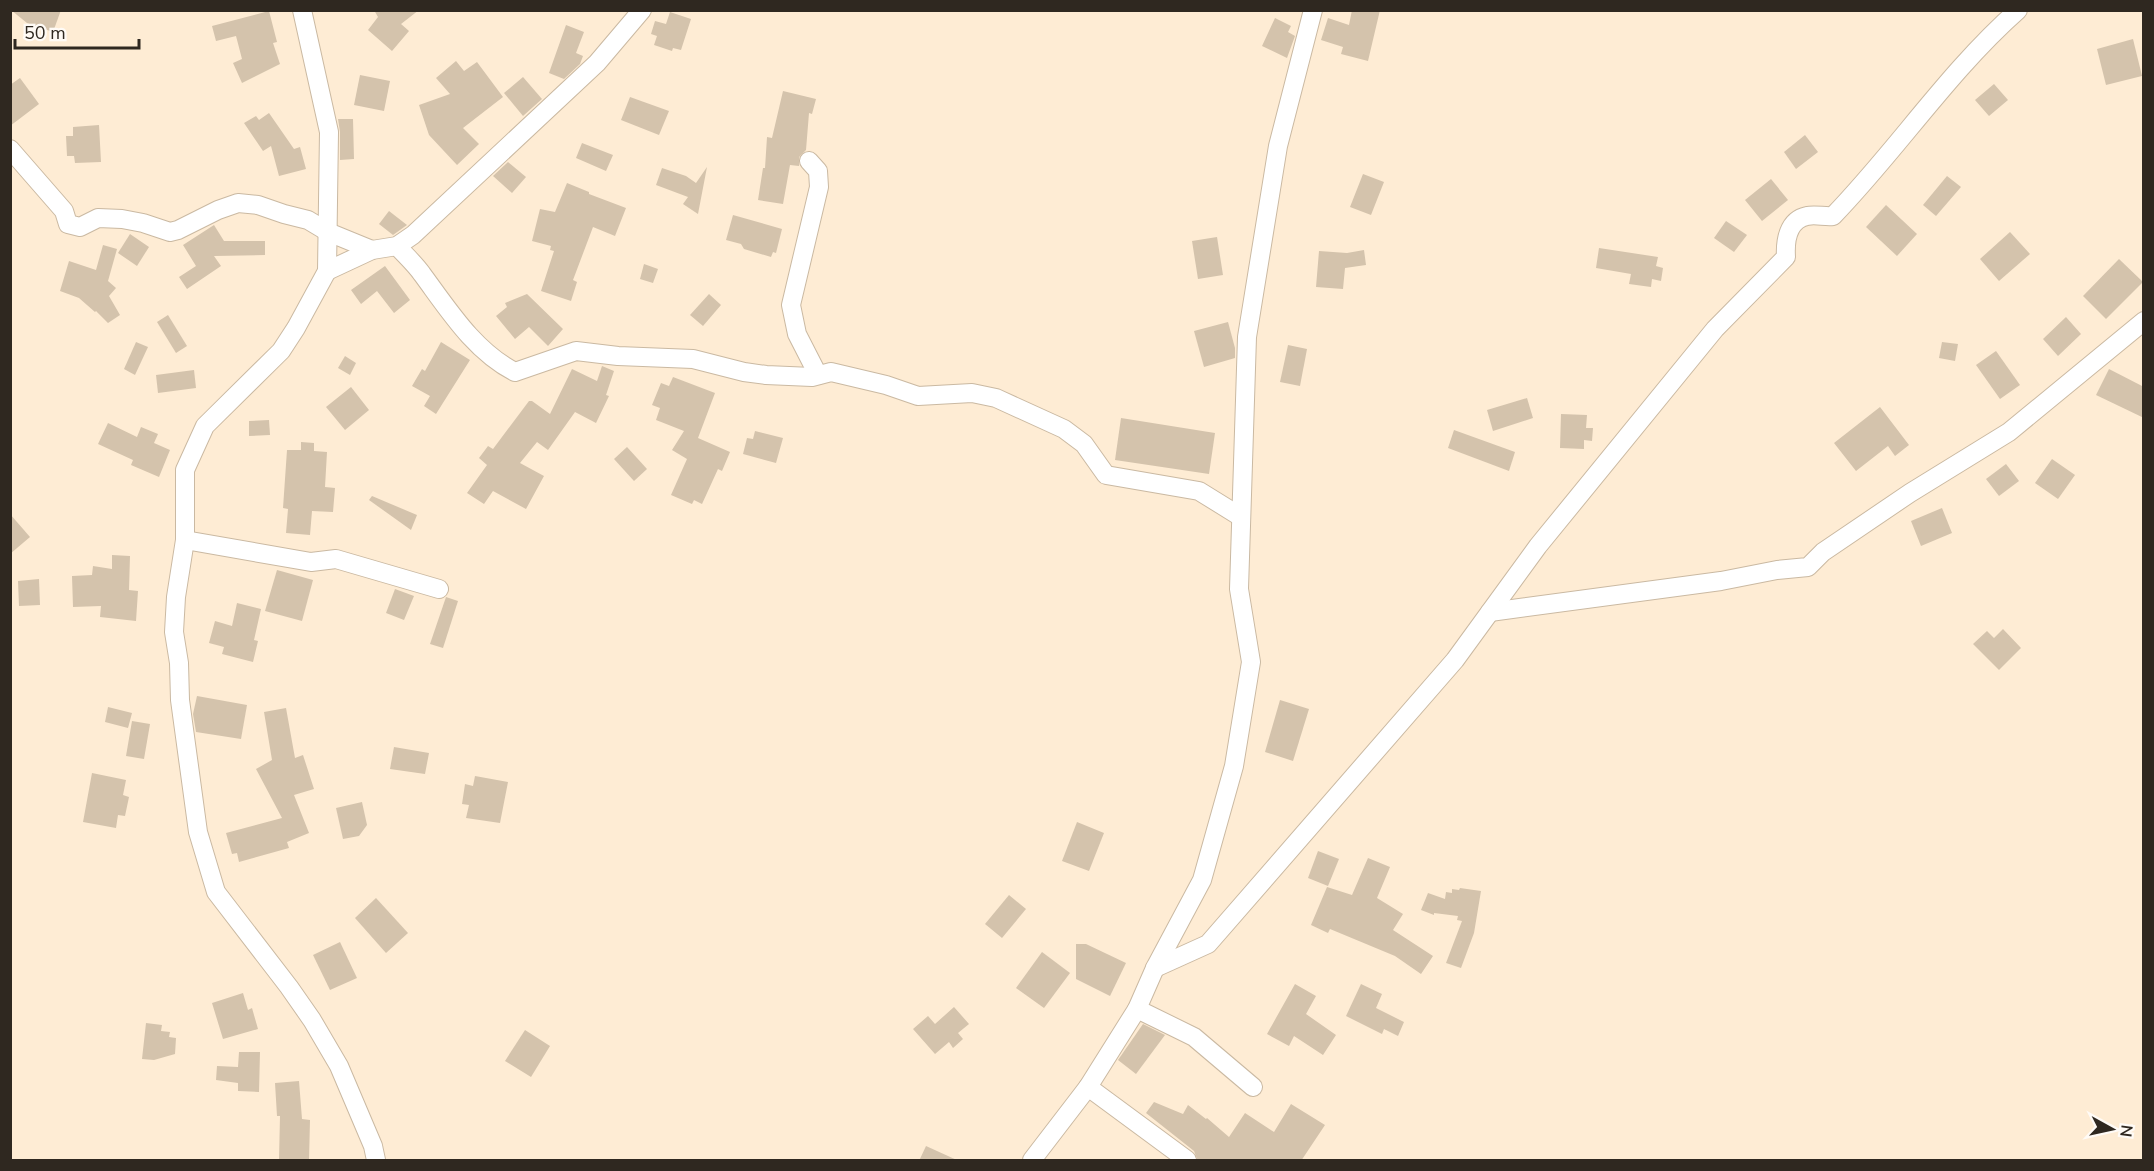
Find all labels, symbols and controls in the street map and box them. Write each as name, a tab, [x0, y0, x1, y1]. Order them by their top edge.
scale bar	[15, 12, 140, 50]
text: 50 m	[24, 21, 66, 45]
north arrow	[2082, 1099, 2142, 1159]
text: N	[2114, 1123, 2138, 1138]

